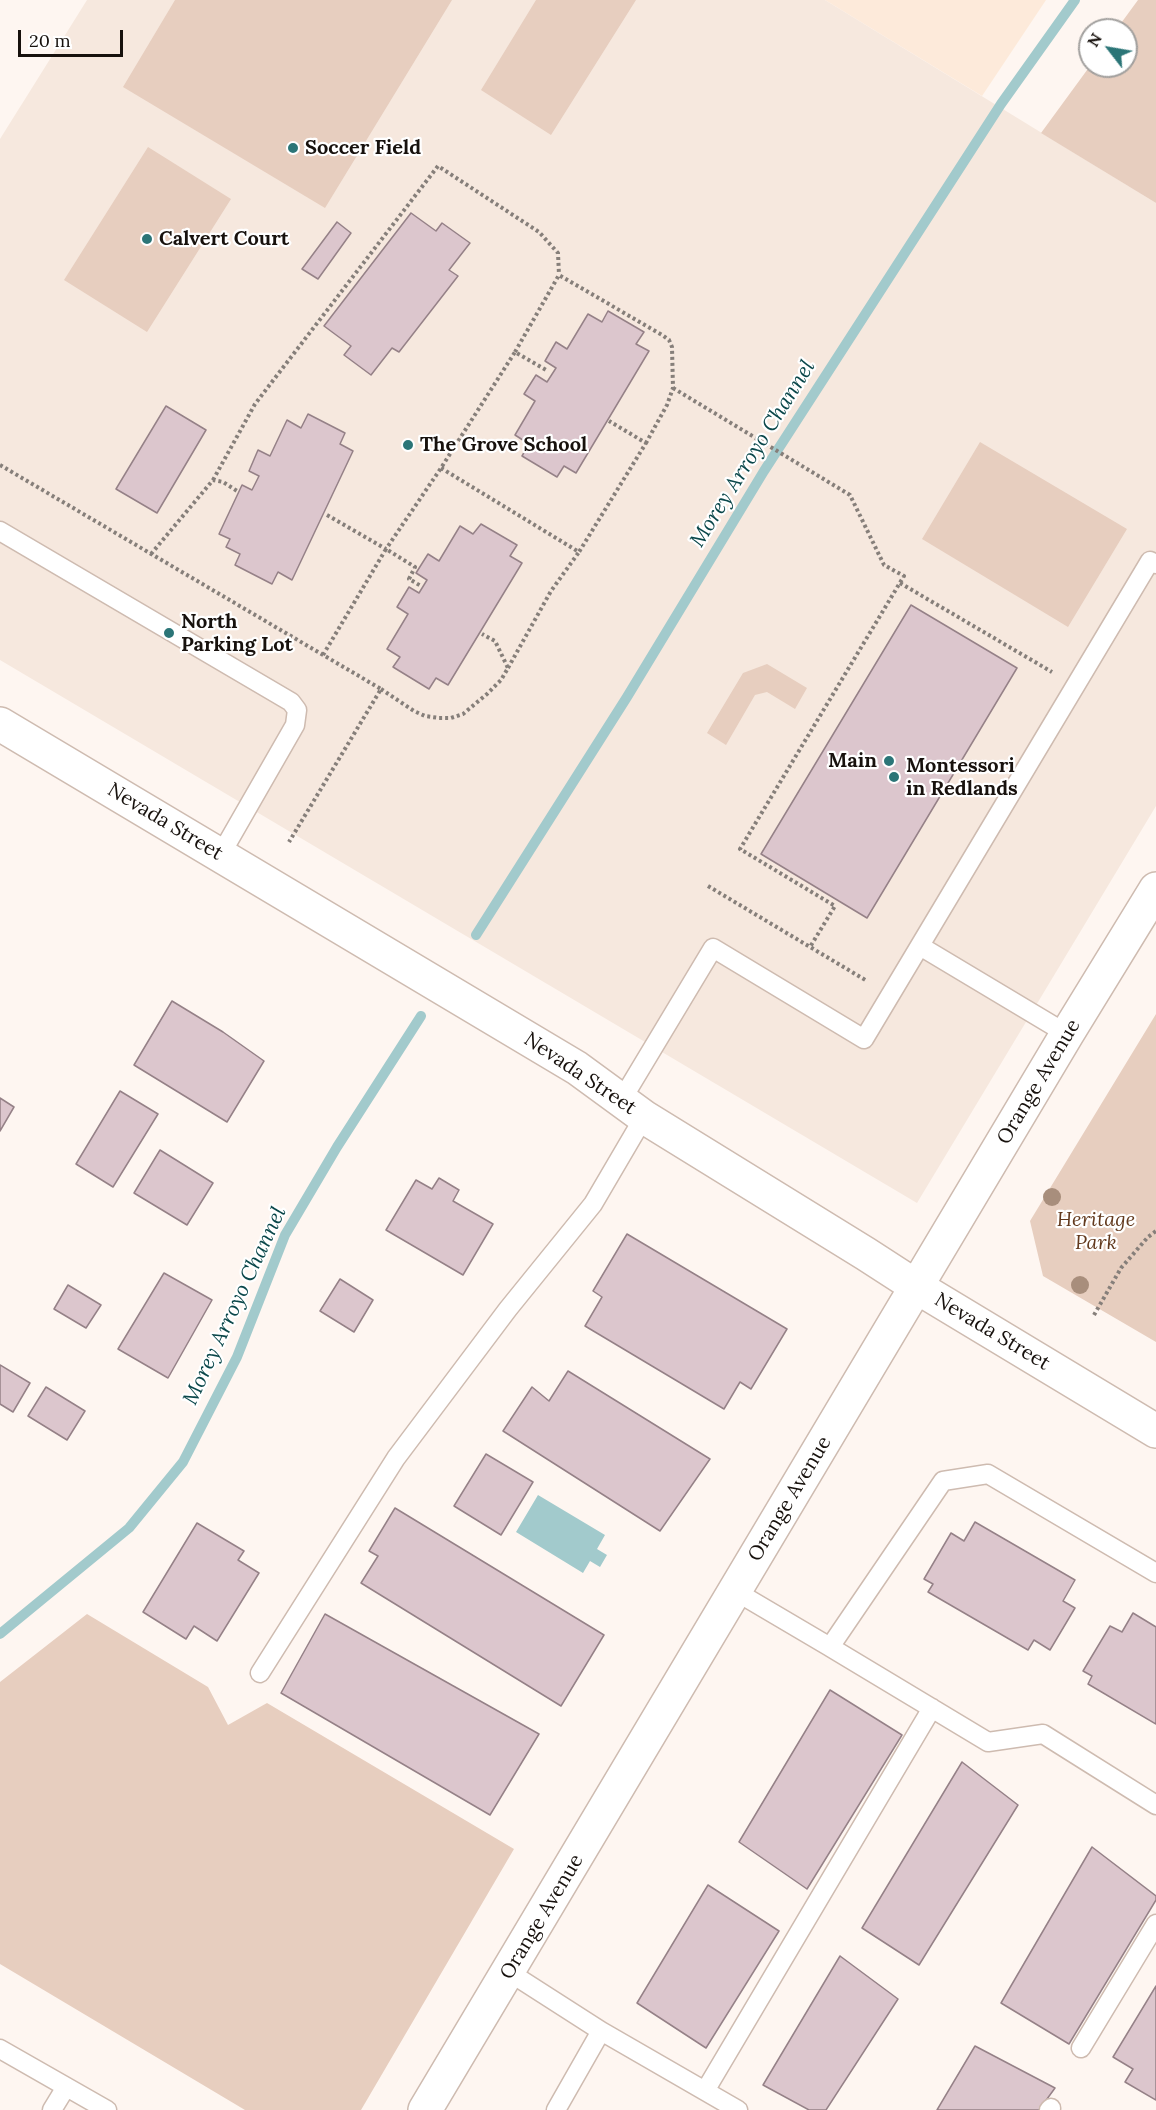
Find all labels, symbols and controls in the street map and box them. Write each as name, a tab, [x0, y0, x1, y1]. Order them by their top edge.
scale bar	[21, 18, 126, 56]
north arrow	[1078, 18, 1138, 78]
text: 20 m	[29, 29, 71, 52]
text: N	[1083, 29, 1106, 50]
place label: Soccer Field	[305, 136, 421, 160]
marker: Soccer Field	[286, 141, 300, 155]
place label: Calvert Court	[159, 227, 289, 251]
marker: Calvert Court	[140, 232, 154, 246]
water label: Morey Arroyo Channel	[685, 356, 821, 552]
place label: The Grove School	[420, 433, 587, 457]
marker: The Grove School	[401, 438, 415, 452]
place label: North Parking Lot	[181, 610, 293, 657]
marker: North Parking Lot	[162, 626, 176, 640]
place label: Main	[828, 749, 877, 773]
marker: Main	[882, 754, 896, 768]
place label: Montessori in Redlands	[906, 754, 1018, 801]
marker: Montessori in Redlands	[887, 770, 901, 784]
street label: Nevada Street	[103, 778, 227, 866]
street label: Orange Avenue	[992, 1015, 1086, 1149]
street label: Nevada Street	[519, 1028, 641, 1120]
water label: Morey Arroyo Channel	[178, 1203, 292, 1409]
park label: Heritage Park	[1057, 1208, 1135, 1255]
street label: Nevada Street	[930, 1288, 1054, 1376]
street label: Orange Avenue	[743, 1432, 837, 1566]
street label: Orange Avenue	[495, 1850, 589, 1984]

